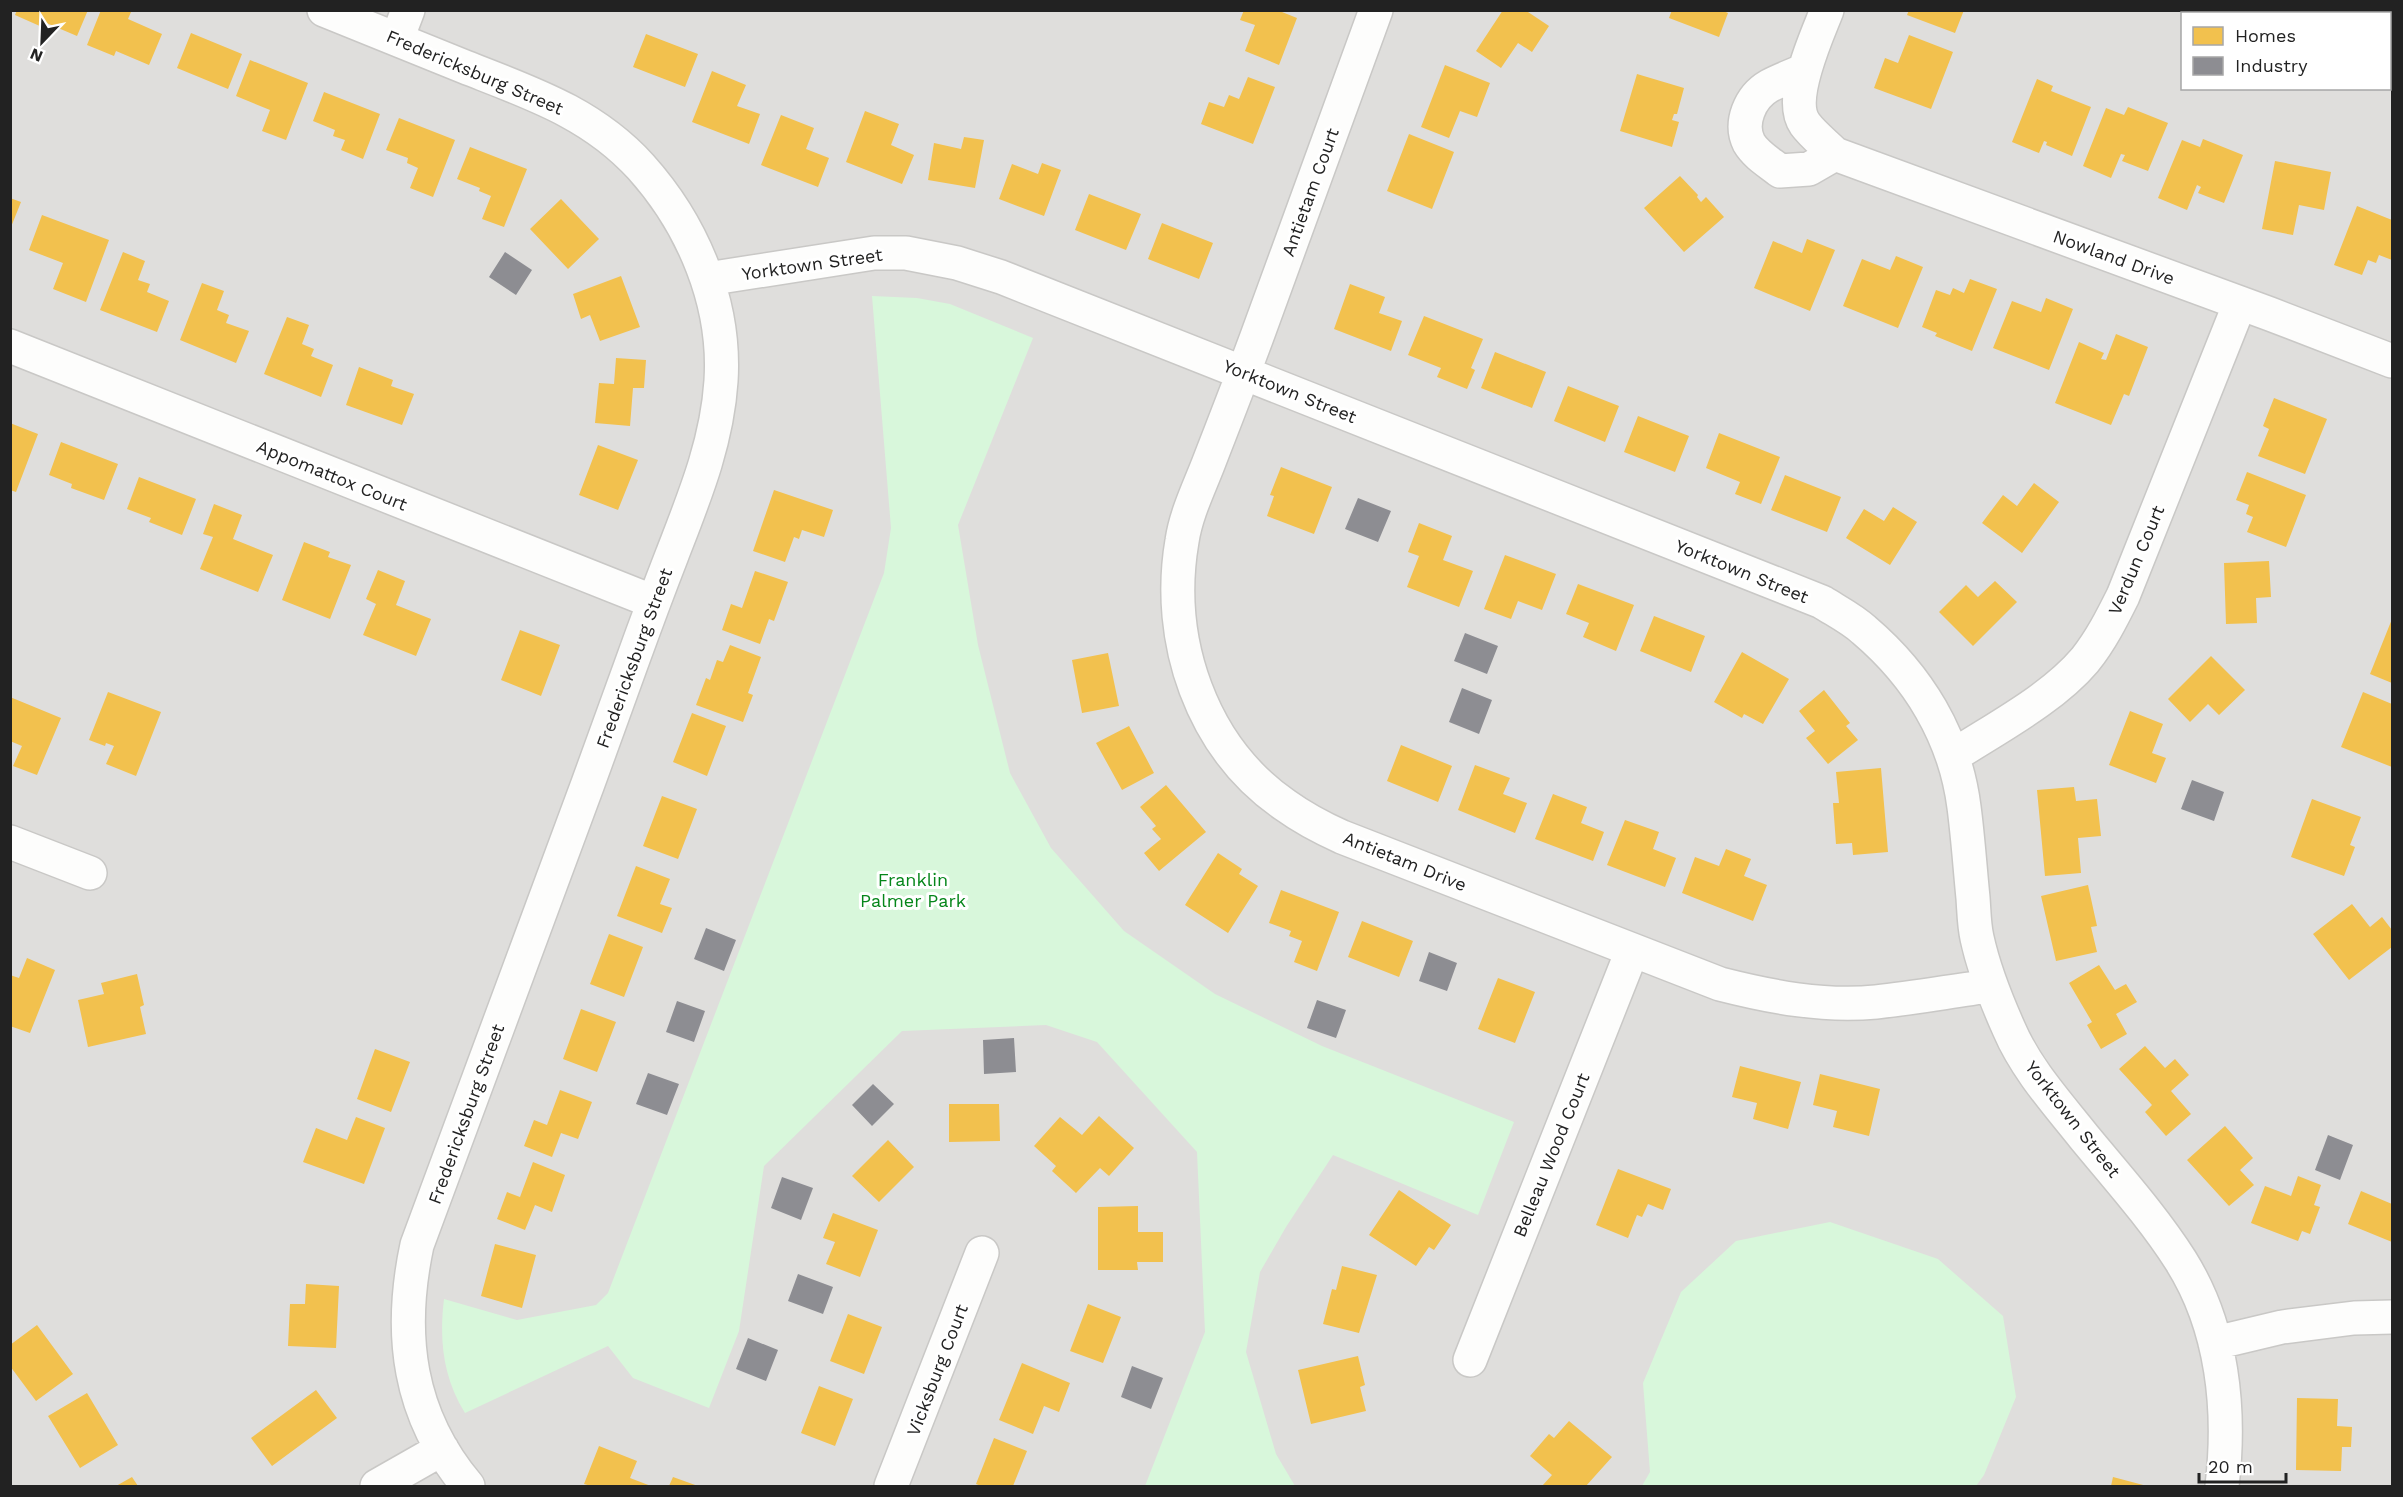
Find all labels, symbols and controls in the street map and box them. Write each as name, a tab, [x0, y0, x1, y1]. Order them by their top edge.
north arrow	[12, 12, 72, 72]
legend	[2181, 12, 2391, 90]
street label: Fredericksburg Street	[383, 25, 567, 119]
text: Homes	[2235, 25, 2296, 46]
text: N	[27, 44, 46, 66]
text: Industry	[2235, 55, 2308, 76]
street label: Antietam Court	[1277, 125, 1343, 259]
street label: Nowland Drive	[2050, 225, 2178, 289]
street label: Yorktown Street	[740, 244, 884, 284]
street label: Yorktown Street	[1220, 355, 1360, 427]
street label: Appomattox Court	[254, 435, 411, 515]
street label: Verdun Court	[2104, 502, 2169, 618]
street label: Yorktown Street	[1672, 535, 1812, 607]
street label: Fredericksburg Street	[592, 565, 677, 751]
street label: Antietam Drive	[1340, 827, 1470, 895]
park label: Franklin Palmer Park	[860, 869, 966, 911]
street label: Fredericksburg Street	[424, 1021, 509, 1207]
street label: Yorktown Street	[2021, 1057, 2125, 1182]
street label: Belleau Wood Court	[1509, 1070, 1594, 1240]
street label: Vicksburg Court	[902, 1301, 972, 1439]
scale bar	[2199, 1446, 2286, 1484]
text: 20 m	[2208, 1456, 2253, 1477]

